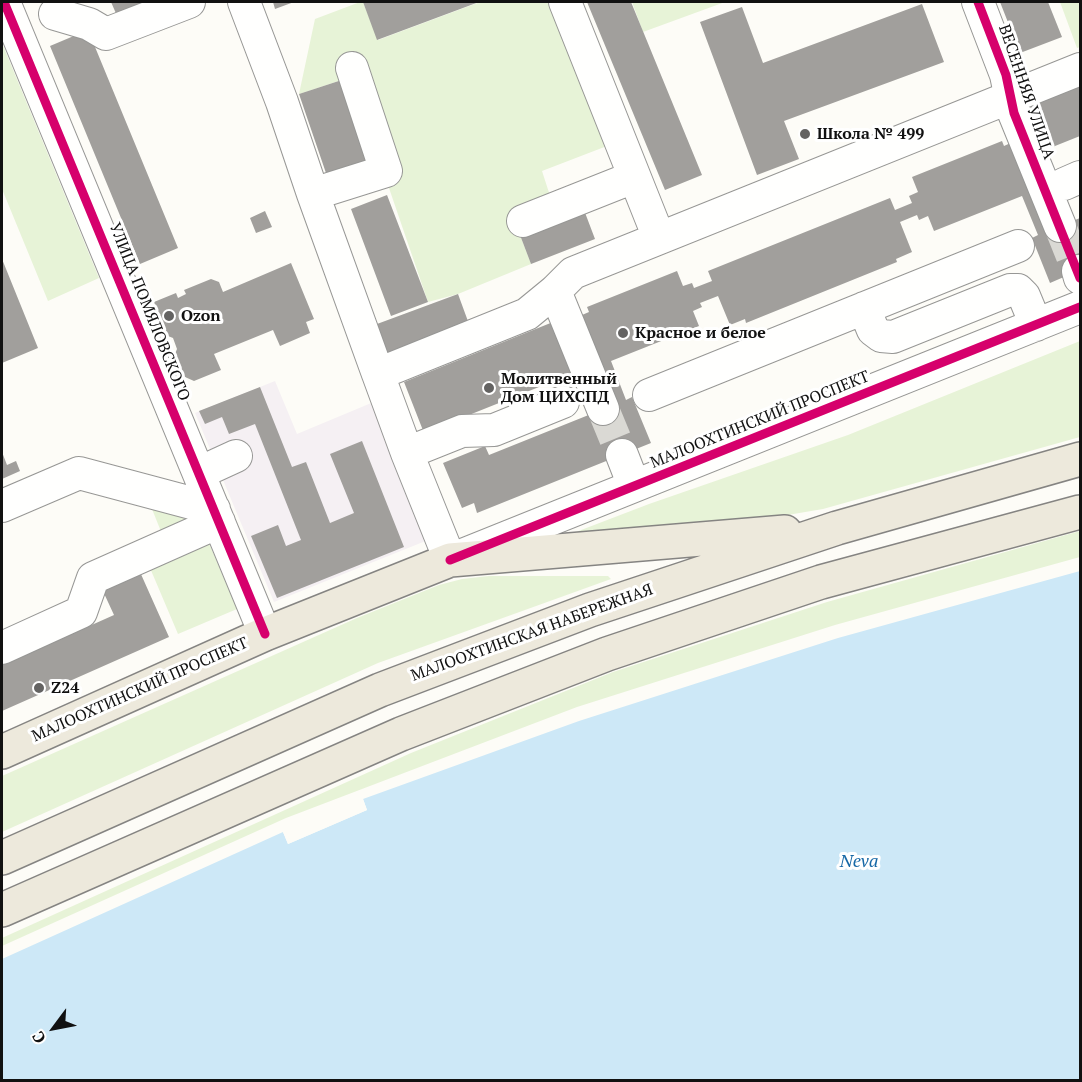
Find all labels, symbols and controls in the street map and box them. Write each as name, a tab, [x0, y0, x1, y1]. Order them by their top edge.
street label: ВЕСЕННЯЯ УЛИЦА	[994, 22, 1058, 162]
place label: Школа № 499	[817, 124, 924, 144]
marker: Школа № 499	[798, 127, 812, 141]
street label: УЛИЦА ПОМЯЛОВСКОГО	[104, 220, 194, 404]
place label: Ozon	[181, 306, 221, 326]
marker: Ozon	[162, 309, 176, 323]
place label: Красное и белое	[635, 323, 766, 343]
marker: Красное и белое	[616, 326, 630, 340]
street label: МАЛООХТИНСКИЙ ПРОСПЕКТ	[648, 367, 872, 473]
place label: Молитвенный Дом ЦИХСПД	[501, 369, 617, 407]
marker: Молитвенный Дом ЦИХСПД	[482, 381, 496, 395]
street label: МАЛООХТИНСКАЯ НАБЕРЕЖНАЯ	[408, 580, 656, 686]
street label: МАЛООХТИНСКИЙ ПРОСПЕКТ	[29, 634, 251, 746]
place label: Z24	[51, 678, 79, 698]
marker: Z24	[32, 681, 46, 695]
water label: Neva	[840, 851, 878, 873]
north arrow	[24, 998, 84, 1058]
text: С	[27, 1027, 51, 1048]

